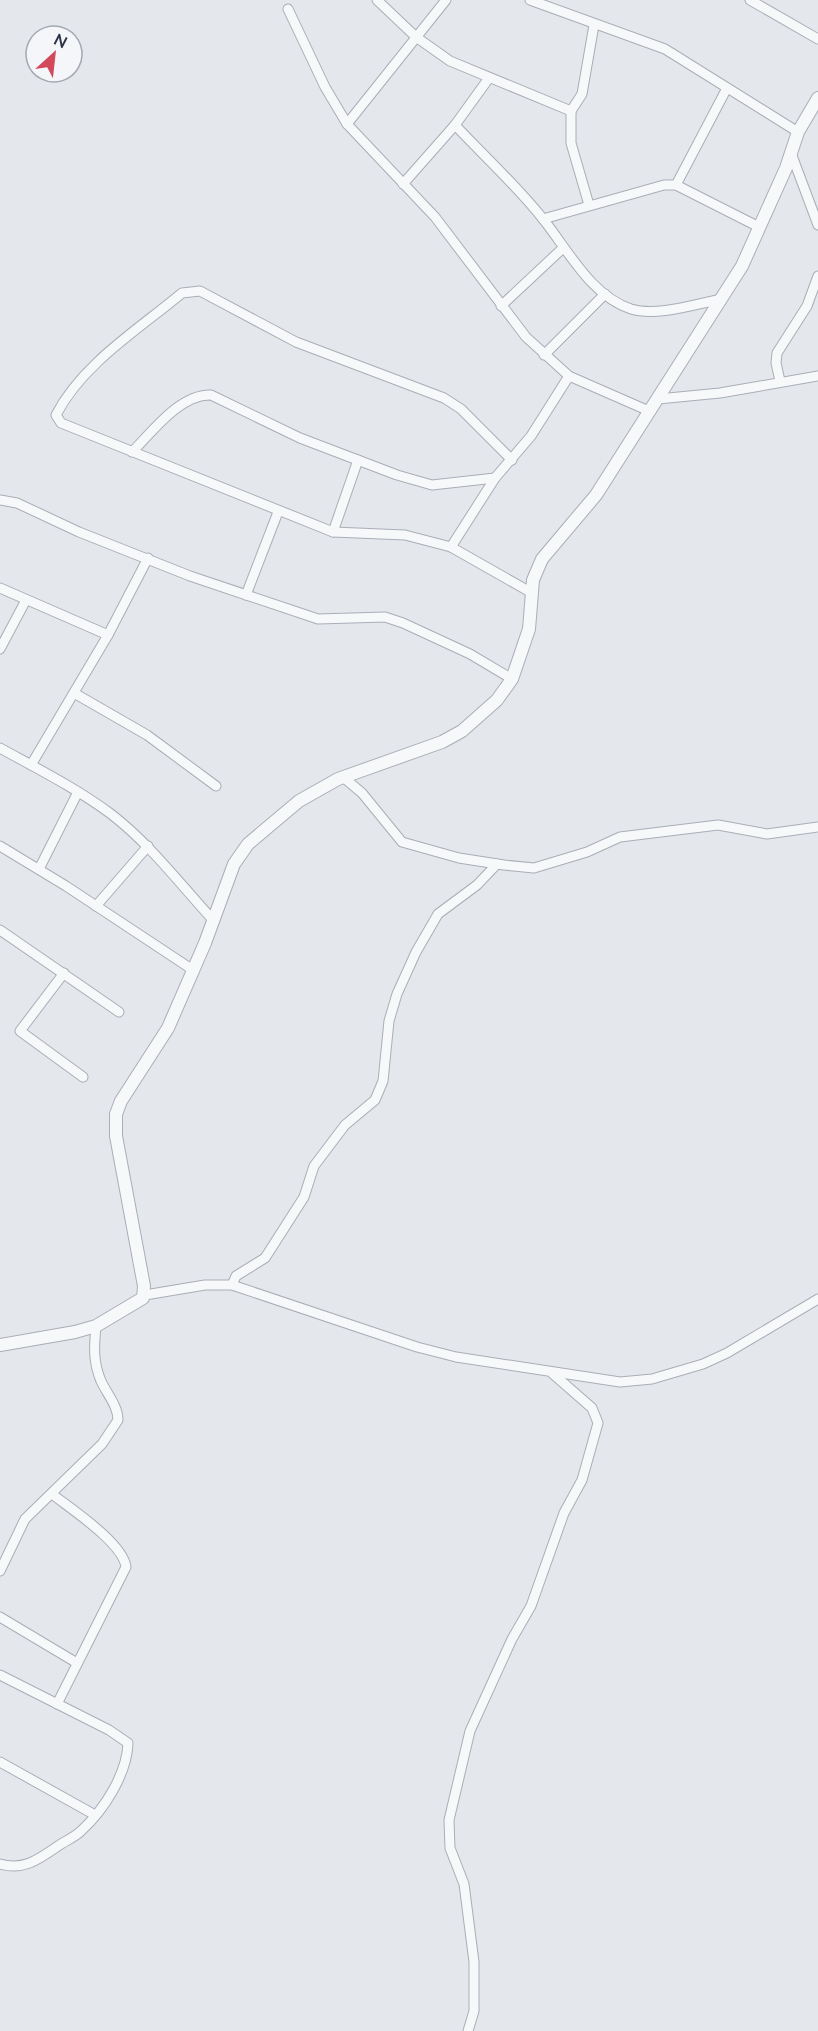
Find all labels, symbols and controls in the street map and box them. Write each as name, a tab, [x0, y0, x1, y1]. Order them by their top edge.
north arrow	[24, 24, 84, 84]
text: N	[51, 29, 71, 51]

